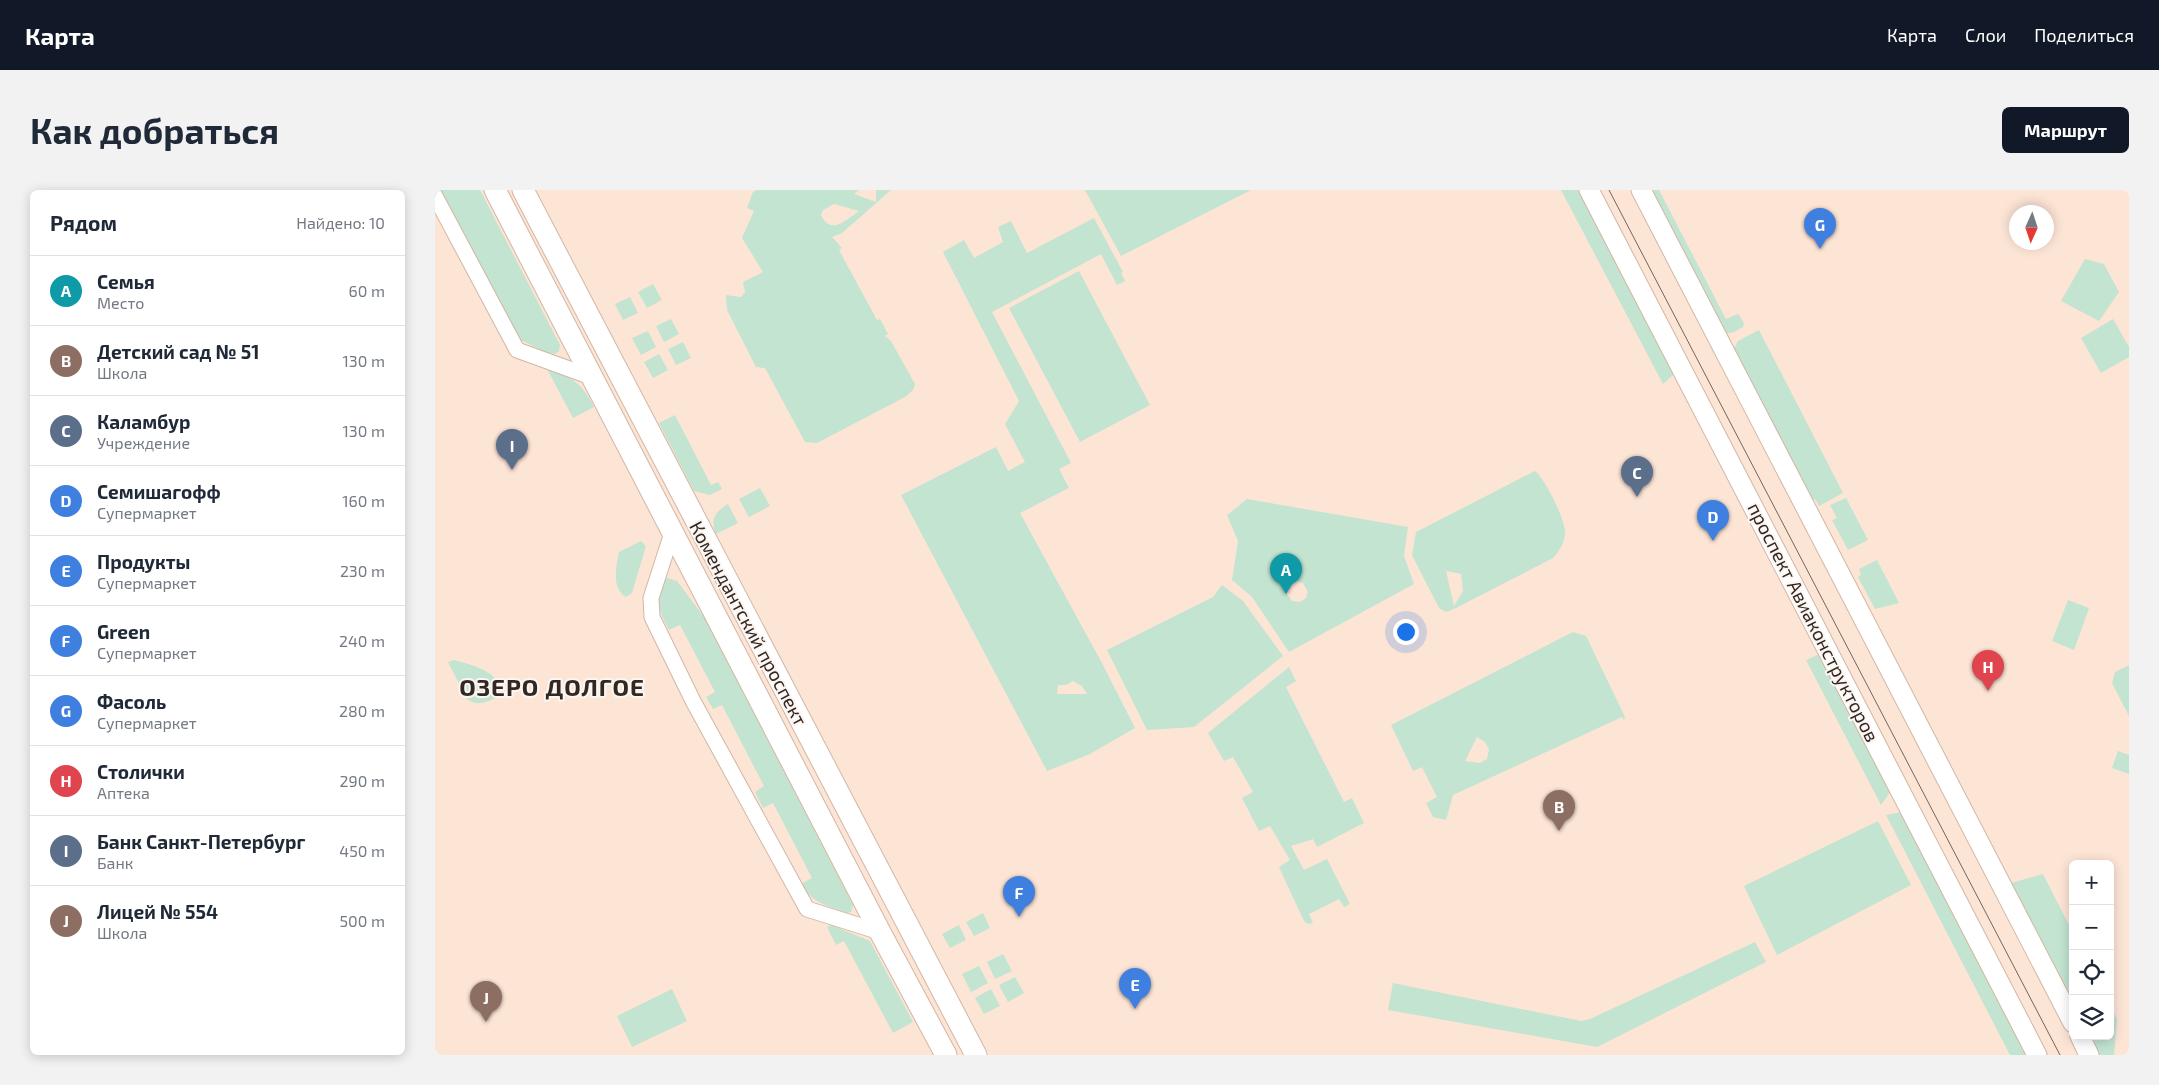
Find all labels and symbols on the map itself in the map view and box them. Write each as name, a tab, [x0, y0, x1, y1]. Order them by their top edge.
north arrow	[2009, 205, 2054, 250]
pin: G	[1804, 208, 1836, 249]
pin: I	[496, 429, 528, 470]
pin: C	[1621, 456, 1653, 497]
street label: проспект Авиаконструкторов	[1743, 498, 1885, 746]
pin: D	[1697, 500, 1729, 541]
street label: Комендантский проспект	[685, 517, 813, 729]
pin: A	[1270, 553, 1302, 594]
your location	[1393, 619, 1419, 645]
pin: H	[1972, 650, 2004, 691]
district label: ОЗЕРО ДОЛГОЕ	[459, 672, 645, 701]
pin: B	[1543, 790, 1575, 831]
pin: F	[1003, 876, 1035, 917]
pin: E	[1119, 968, 1151, 1009]
pin: J	[470, 981, 502, 1022]

